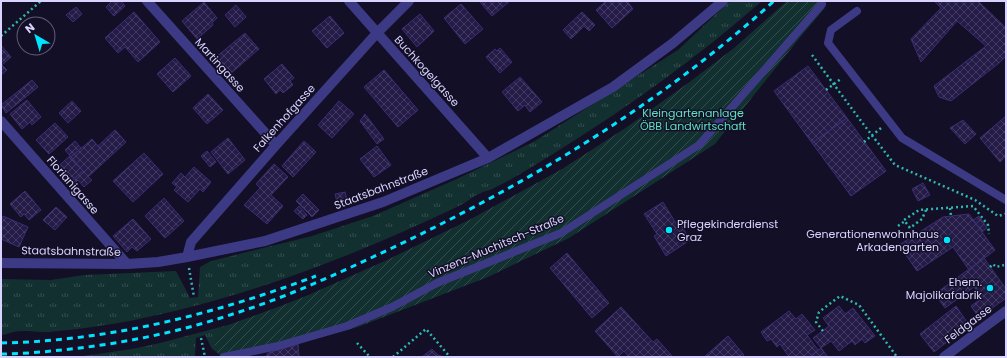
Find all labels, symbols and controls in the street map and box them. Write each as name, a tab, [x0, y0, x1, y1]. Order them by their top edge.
north arrow	[16, 16, 56, 56]
text: N	[22, 19, 38, 37]
street label: Buchkogelgasse	[391, 32, 463, 110]
street label: Martingasse	[191, 34, 249, 96]
street label: Falkenhofgasse	[249, 81, 319, 155]
park label: Kleingartenanlage ÖBB Landwirtschaft	[640, 105, 746, 134]
street label: Florianigasse	[43, 152, 103, 218]
street label: Staatsbahnstraße	[332, 163, 431, 213]
street label: Vinzenz-Muchitsch-Straße	[426, 210, 566, 282]
place label: Pflegekinderdienst Graz	[677, 216, 778, 245]
marker: Pflegekinderdienst Graz	[664, 225, 674, 235]
place label: Generationenwohnhaus Arkadengarten	[806, 226, 939, 255]
marker: Generationenwohnhaus Arkadengarten	[942, 235, 952, 245]
street label: Staatsbahnstraße	[21, 242, 121, 260]
place label: Ehem. Majolikafabrik	[906, 274, 982, 303]
marker: Ehem. Majolikafabrik	[985, 283, 995, 293]
street label: Feldgasse	[941, 301, 995, 347]

